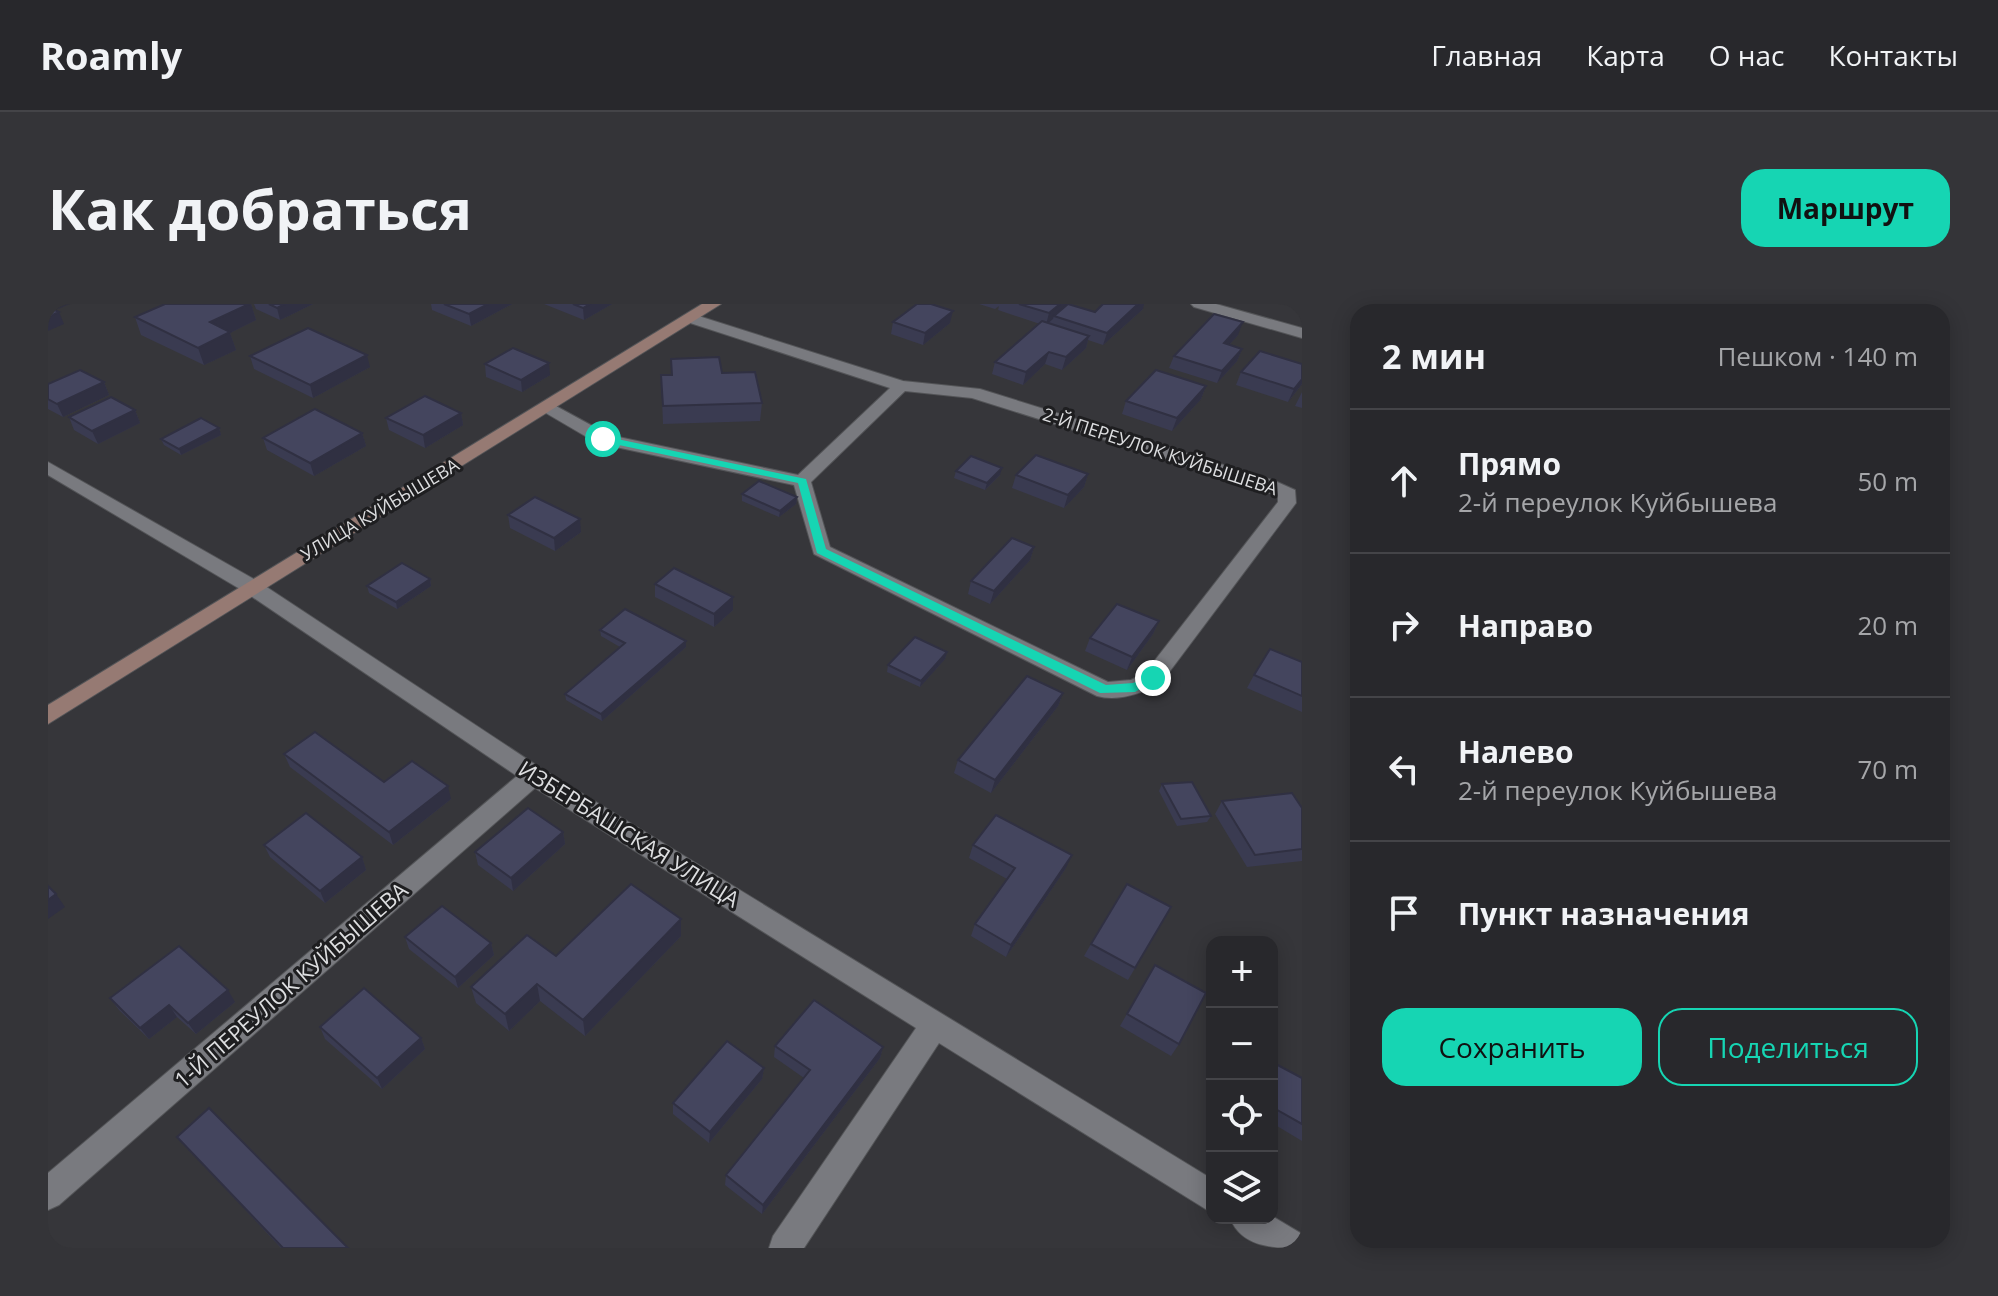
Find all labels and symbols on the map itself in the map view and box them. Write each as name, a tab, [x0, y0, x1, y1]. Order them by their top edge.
street label: 2-Й ПЕРЕУЛОК КУЙБЫШЕВА	[1040, 402, 1281, 501]
route start	[585, 421, 621, 457]
street label: УЛИЦА КУЙБЫШЕВА	[296, 452, 464, 566]
route end	[1135, 660, 1171, 696]
street label: ИЗБЕРБАШСКАЯ УЛИЦА	[513, 753, 746, 914]
street label: 1-Й ПЕРЕУЛОК КУЙБЫШЕВА	[167, 874, 413, 1094]

